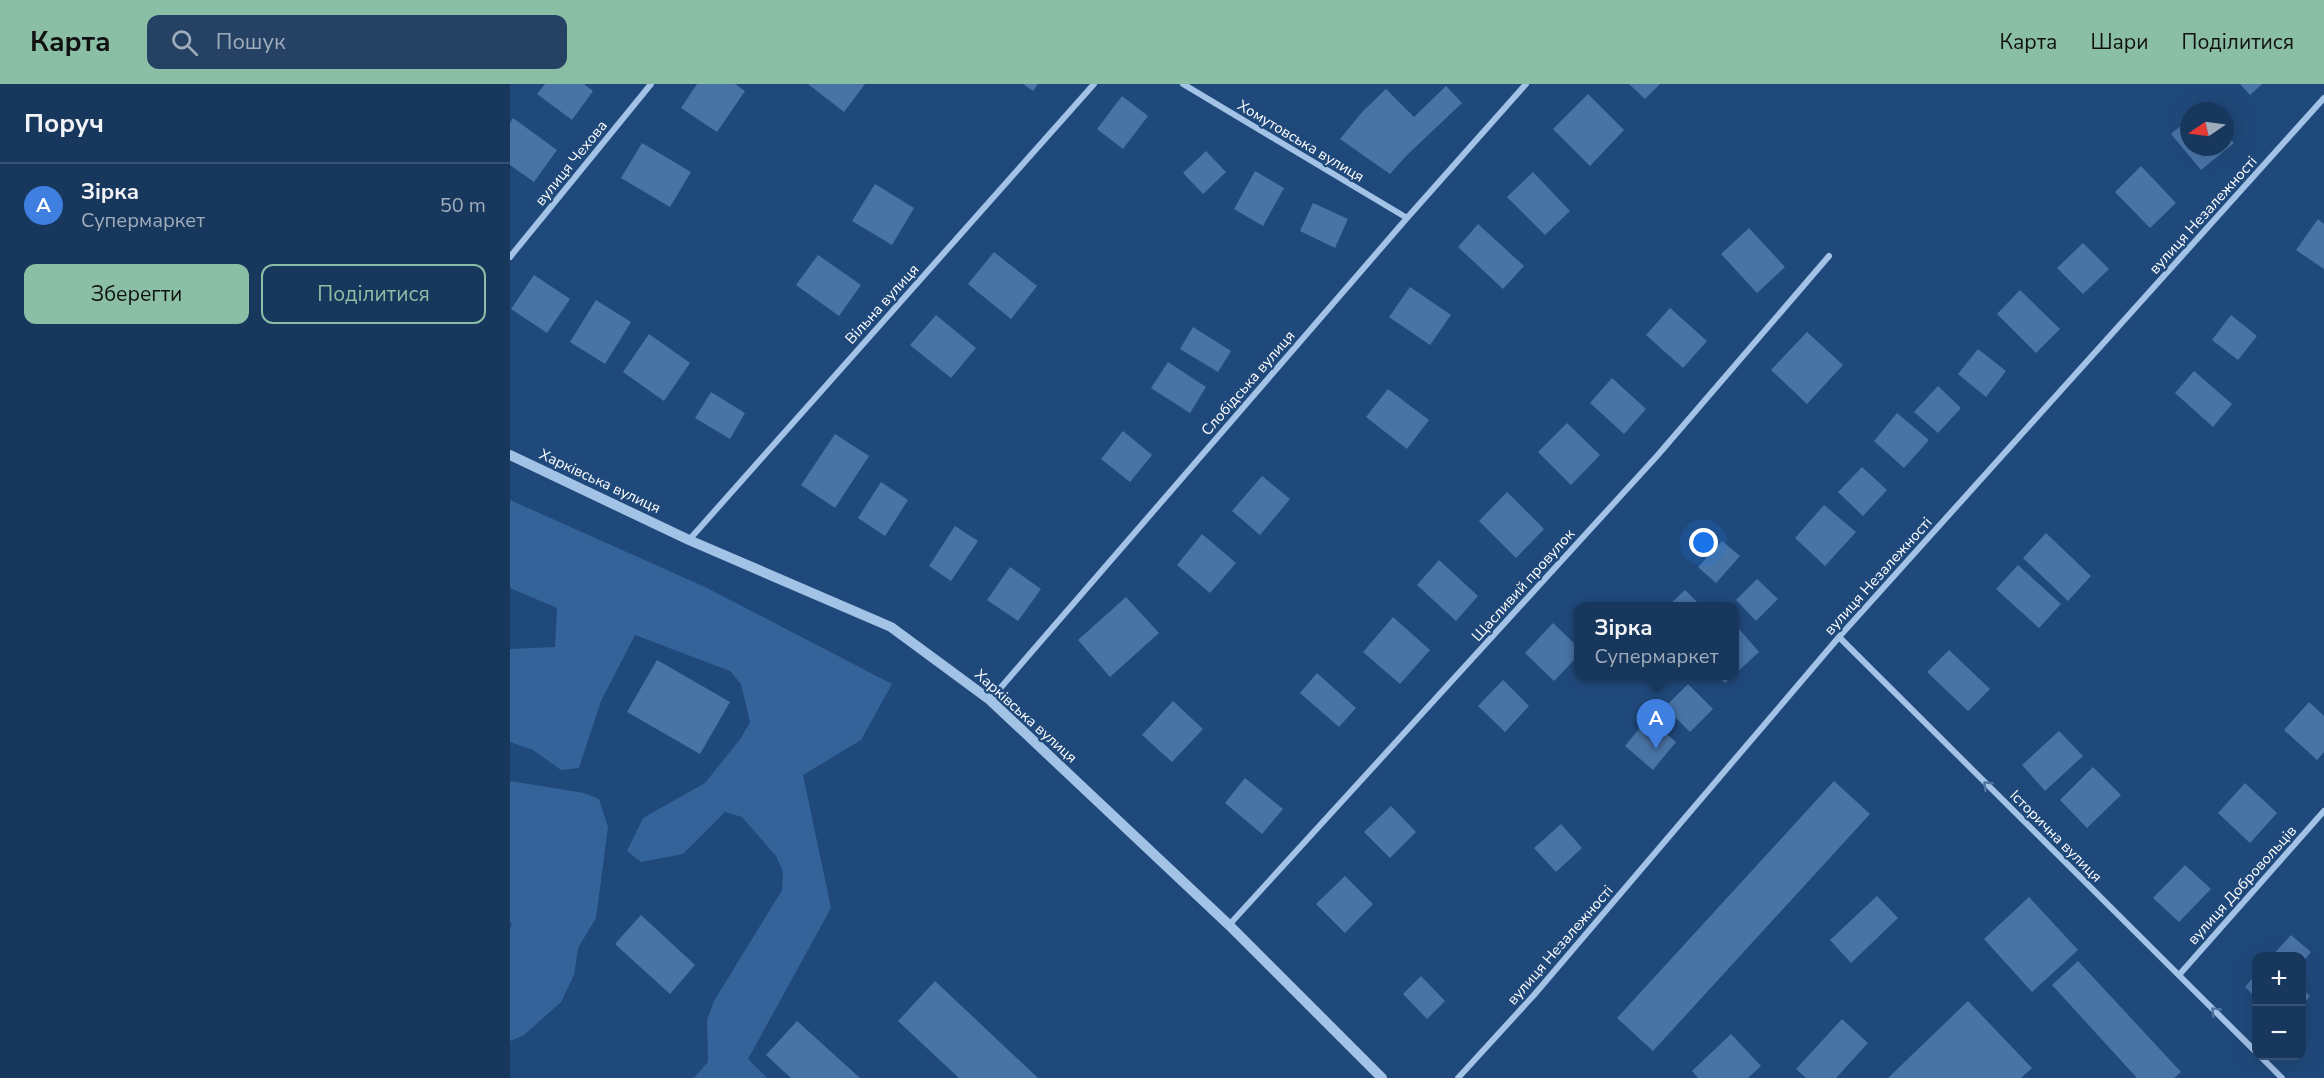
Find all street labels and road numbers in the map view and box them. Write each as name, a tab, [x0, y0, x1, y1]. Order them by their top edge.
street label: Хомутовська вулиця	[1234, 95, 1368, 187]
street label: вулиця Чехова	[530, 116, 612, 210]
street label: вулиця Незалежності	[2145, 152, 2261, 278]
street label: Вільна вулиця	[841, 260, 923, 348]
street label: Слобідська вулиця	[1197, 326, 1299, 440]
street label: Харківська вулиця	[536, 444, 664, 518]
street label: вулиця Незалежності	[1820, 513, 1936, 639]
street label: Щасливий провулок	[1467, 524, 1579, 646]
street label: Харківська вулиця	[970, 665, 1082, 767]
street label: Історична вулиця	[2006, 786, 2106, 886]
street label: вулиця Добровольців	[2183, 821, 2301, 949]
street label: вулиця Незалежності	[1503, 881, 1617, 1009]

